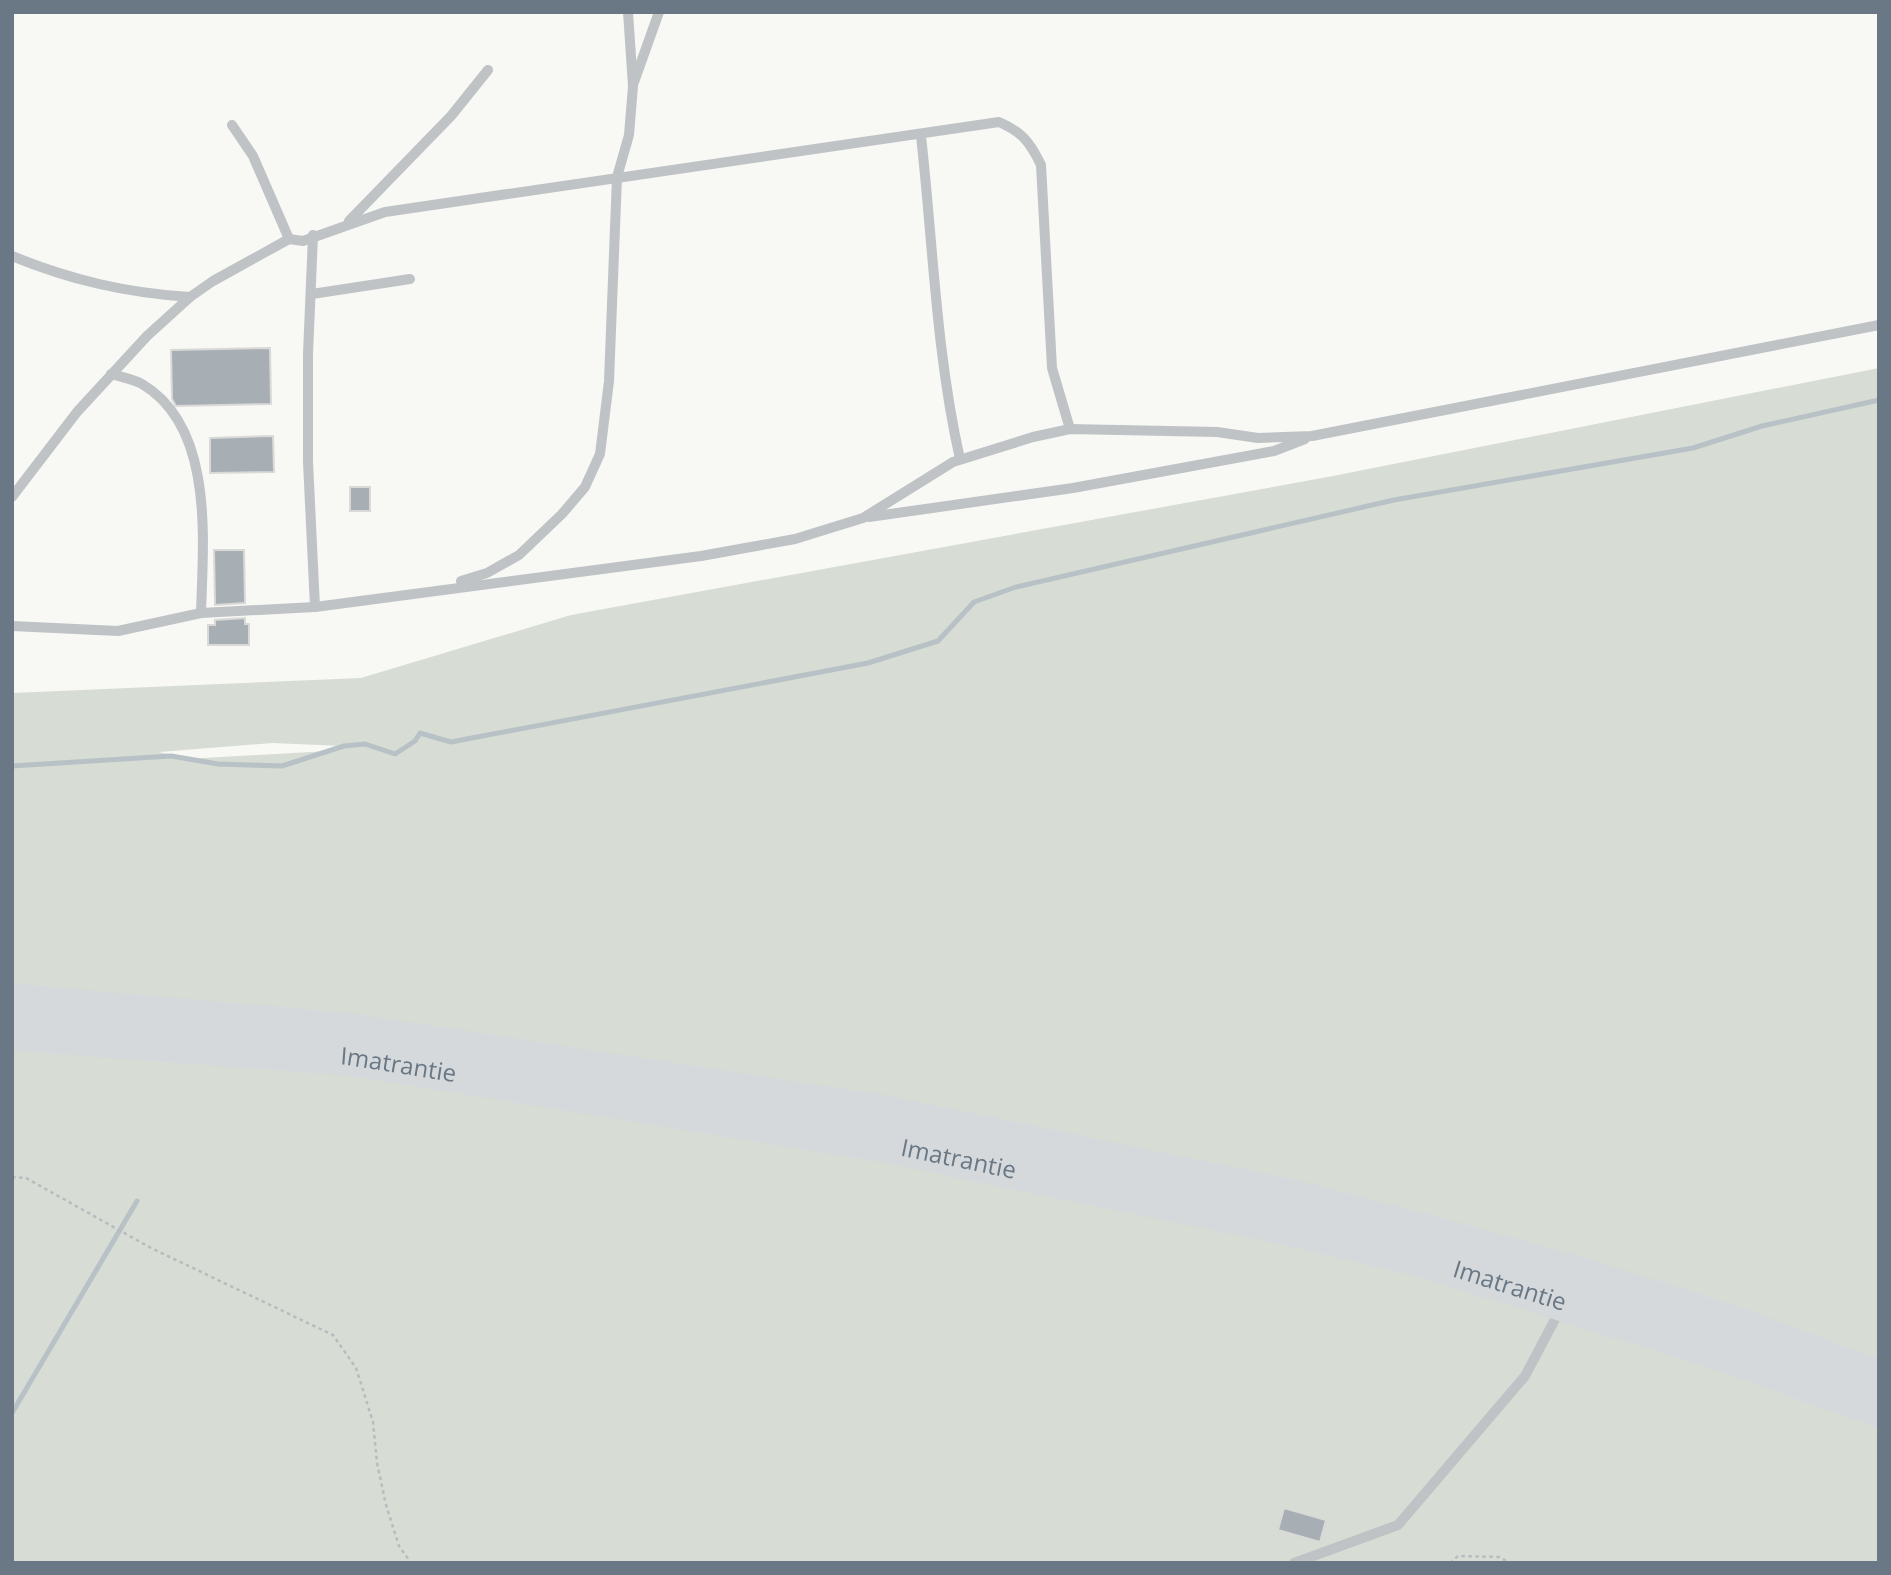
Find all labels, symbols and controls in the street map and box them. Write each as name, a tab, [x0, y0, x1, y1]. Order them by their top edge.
street label: Imatrantie	[340, 1038, 459, 1089]
street label: Imatrantie	[898, 1130, 1019, 1186]
street label: Imatrantie	[1450, 1251, 1571, 1318]

